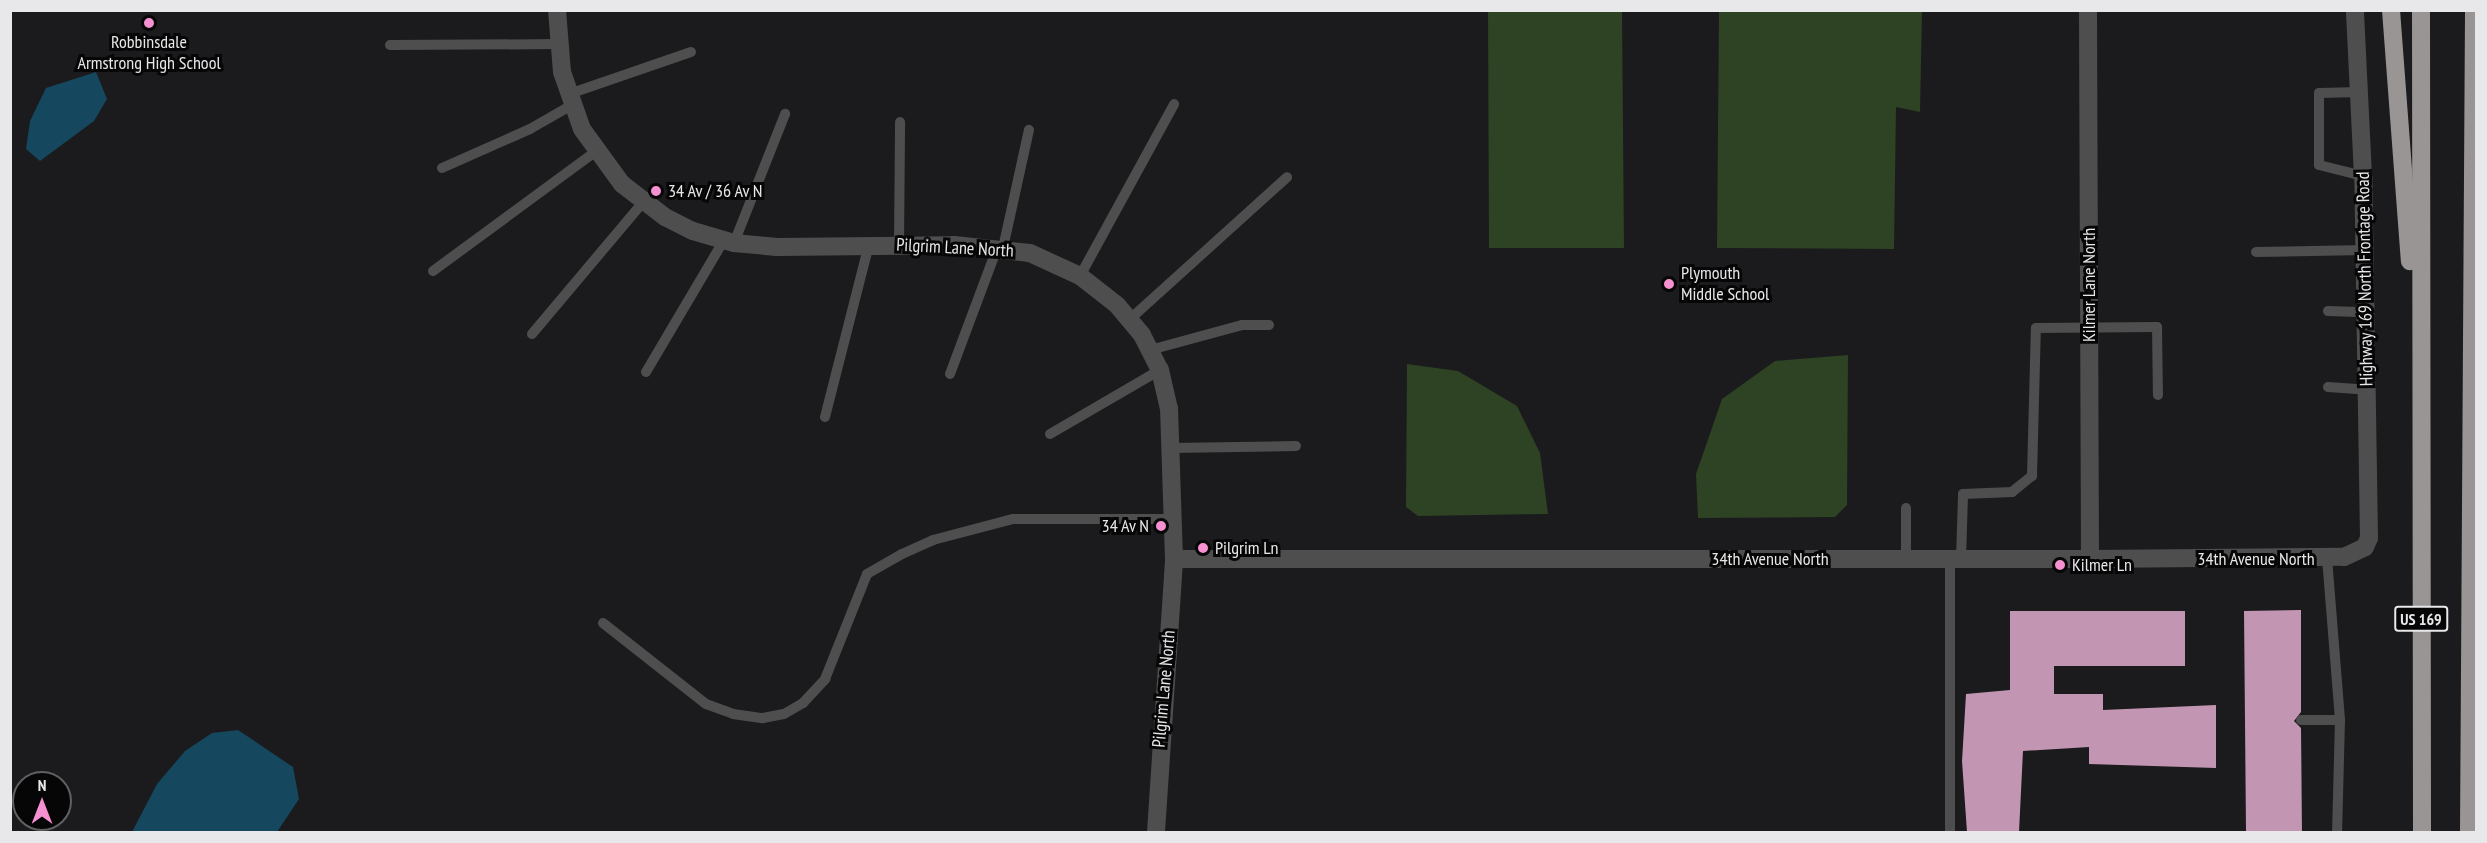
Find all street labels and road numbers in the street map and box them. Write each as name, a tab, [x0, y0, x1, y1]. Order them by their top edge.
street label: Highway 169 North Frontage Road	[2352, 171, 2378, 387]
street label: Kilmer Lane North	[2078, 228, 2100, 342]
street label: Pilgrim Lane North	[896, 234, 1014, 262]
street label: 34th Avenue North	[1711, 548, 1829, 570]
street label: 34th Avenue North	[2197, 548, 2315, 570]
road number: US 169	[2394, 606, 2448, 632]
street label: Pilgrim Lane North	[1148, 629, 1180, 749]

